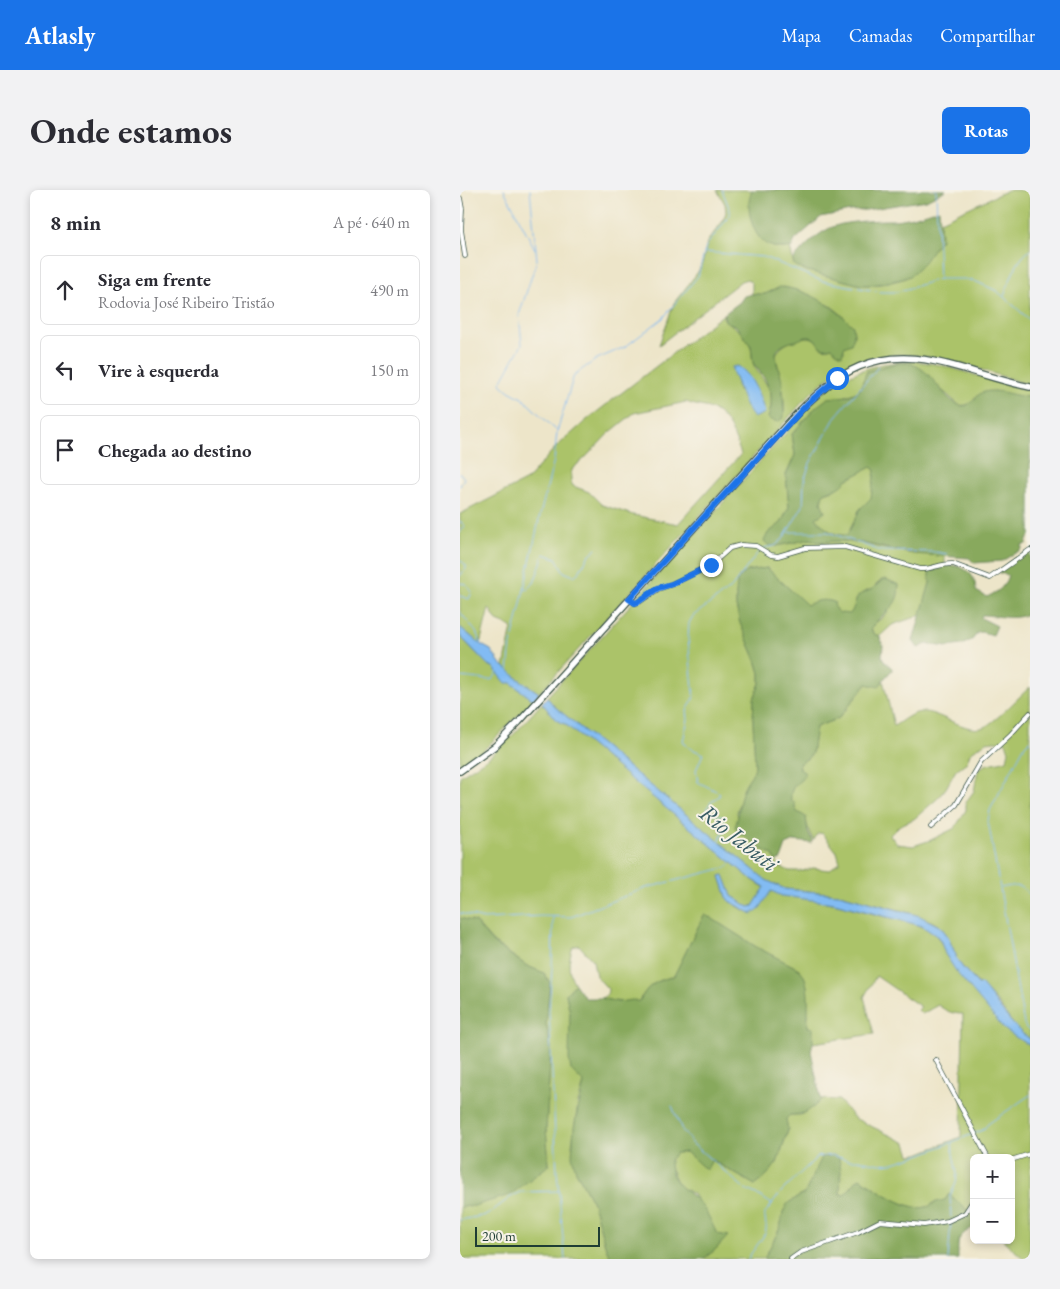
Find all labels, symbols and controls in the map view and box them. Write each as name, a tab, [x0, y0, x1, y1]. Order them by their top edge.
text: Atlasly	[25, 20, 95, 51]
text: Mapa	[782, 24, 821, 47]
text: Camadas	[849, 24, 912, 47]
text: Compartilhar	[940, 24, 1035, 47]
button: Rotas	[942, 107, 1030, 154]
text: Onde estamos	[30, 108, 232, 153]
text: 8 min	[50, 209, 101, 236]
text: A pé · 640 m	[333, 212, 410, 233]
text: Siga em frente	[98, 267, 211, 292]
icon: ahead	[51, 276, 79, 304]
text: 490 m	[370, 280, 409, 301]
text: Rodovia José Ribeiro Tristão	[98, 292, 275, 313]
icon: left	[51, 356, 79, 384]
text: Vire à esquerda	[98, 358, 219, 383]
text: 150 m	[370, 360, 409, 381]
route start	[826, 367, 849, 390]
icon: arrive	[51, 436, 79, 464]
text: Chegada ao destino	[98, 438, 252, 463]
route end	[700, 554, 723, 577]
water label: Rio Jabuti	[693, 797, 786, 879]
map controls	[970, 1154, 1015, 1244]
button: +	[970, 1154, 1015, 1199]
button: −	[970, 1199, 1015, 1244]
scale bar	[475, 1224, 600, 1247]
text: 200 m	[482, 1227, 516, 1245]

